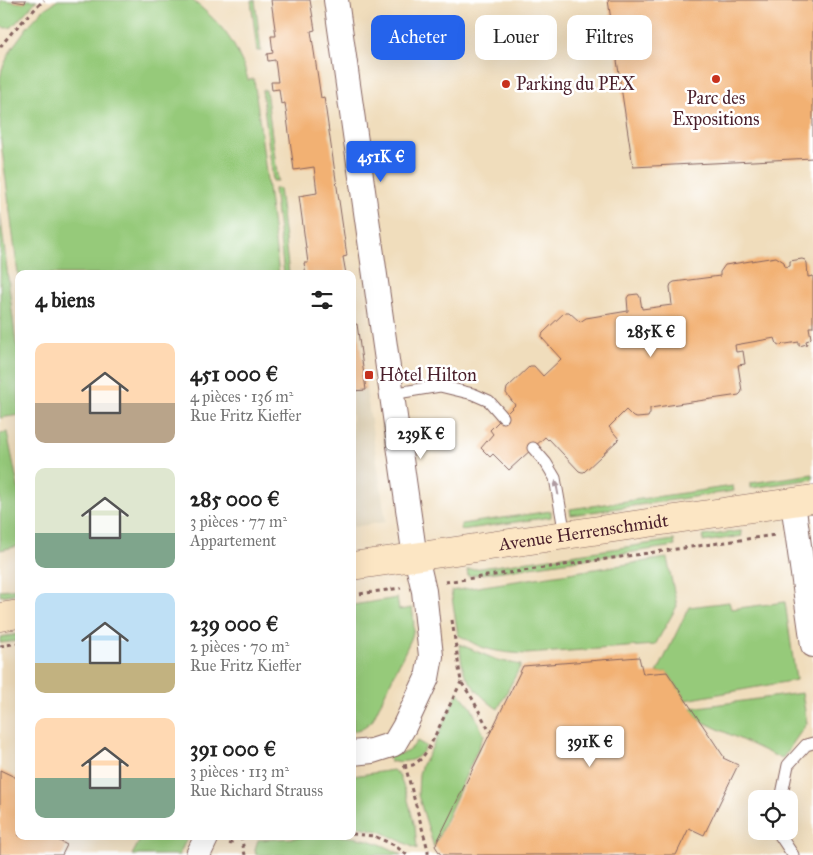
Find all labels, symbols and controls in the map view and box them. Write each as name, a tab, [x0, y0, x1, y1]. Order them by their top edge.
chip: Acheter	[371, 15, 465, 60]
chip: Louer	[475, 15, 557, 60]
chip: Filtres	[567, 15, 652, 60]
place label: Parking du PEX	[516, 73, 635, 96]
marker: Parc des Expositions	[710, 73, 722, 85]
marker: Parking du PEX	[500, 78, 512, 90]
place label: Parc des Expositions	[672, 87, 760, 130]
pin: 451K €	[340, 140, 422, 183]
text: 451K €	[357, 147, 405, 166]
icon: filters	[308, 286, 336, 314]
text: 4 biens	[35, 287, 95, 313]
pin: 285K €	[610, 316, 692, 358]
text: 285K €	[627, 322, 675, 341]
text: 451 000 €	[190, 361, 278, 387]
icon: home	[75, 363, 135, 423]
place label: Hôtel Hilton	[379, 364, 477, 386]
marker: Hôtel Hilton	[363, 369, 375, 381]
text: 4 pièces · 136 m²	[190, 387, 293, 406]
text: Rue Fritz Kieffer	[190, 406, 301, 425]
pin: 239K €	[380, 418, 462, 460]
text: 239K €	[397, 424, 445, 443]
one-way arrow	[552, 480, 560, 496]
text: 285 000 €	[190, 486, 280, 512]
icon: home	[75, 488, 135, 548]
street label: Avenue Herrenschmidt	[496, 509, 670, 556]
text: 3 pièces · 77 m²	[190, 512, 287, 531]
text: Appartement	[190, 531, 276, 550]
text: 239 000 €	[190, 611, 278, 637]
icon: home	[75, 613, 135, 673]
text: 2 pièces · 70 m²	[190, 637, 289, 656]
text: Rue Fritz Kieffer	[190, 656, 301, 675]
pin: 391K €	[549, 726, 631, 768]
text: 391K €	[567, 732, 613, 751]
text: 391 000 €	[190, 736, 276, 762]
icon: home	[75, 738, 135, 798]
text: 3 pièces · 113 m²	[190, 762, 289, 781]
text: Rue Richard Strauss	[190, 781, 323, 800]
map controls	[748, 790, 798, 840]
button: locate	[748, 790, 798, 840]

